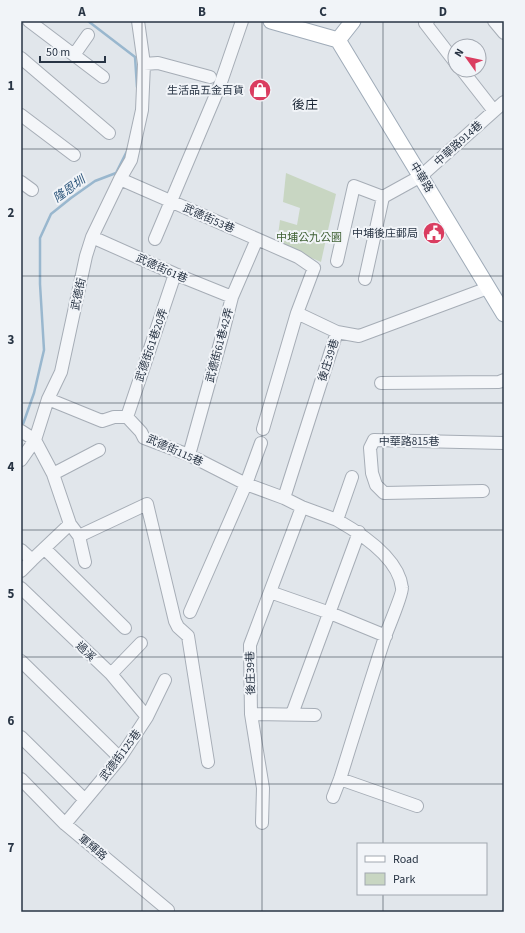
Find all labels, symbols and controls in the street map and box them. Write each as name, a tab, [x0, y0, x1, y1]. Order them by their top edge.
text: A	[77, 3, 86, 21]
text: B	[198, 3, 206, 21]
text: C	[319, 3, 327, 21]
text: D	[439, 3, 447, 21]
scale bar	[40, 38, 105, 64]
north arrow	[447, 38, 487, 78]
text: 50 m	[46, 44, 70, 61]
text: N	[451, 46, 467, 60]
text: 1	[8, 77, 15, 95]
shop icon: 生活品五金百貨	[247, 77, 273, 103]
place label: 生活品五金百貨	[167, 83, 244, 98]
district label: 後庄	[292, 96, 318, 114]
street label: 中華路914巷	[431, 118, 486, 169]
street label: 中華路	[407, 159, 436, 195]
water label: 隆恩圳	[50, 171, 90, 207]
street label: 武德街53巷	[181, 200, 237, 236]
text: 2	[8, 204, 15, 222]
public building icon: 中埔後庄郵局	[421, 220, 447, 246]
place label: 中埔後庄郵局	[352, 226, 418, 241]
park label: 中埔公九公園	[276, 230, 342, 245]
street label: 武德街61巷	[134, 250, 190, 286]
street label: 武德街	[68, 276, 89, 312]
street label: 武德街61巷20弄	[132, 306, 171, 384]
street label: 武德街61巷42弄	[202, 306, 237, 384]
text: 3	[8, 331, 15, 349]
street label: 後庄39巷	[315, 337, 342, 383]
street label: 武德街115巷	[144, 431, 205, 470]
street label: 中華路815巷	[379, 434, 439, 449]
text: 4	[8, 458, 15, 476]
text: 5	[8, 585, 15, 603]
street label: 過溪	[73, 638, 99, 664]
street label: 後庄39巷	[243, 651, 258, 695]
text: 6	[8, 712, 15, 730]
street label: 武德街125巷	[96, 727, 145, 784]
street label: 軍輝路	[75, 831, 110, 864]
text: 7	[8, 839, 15, 857]
legend	[357, 843, 487, 895]
text: Road	[393, 851, 419, 868]
text: Park	[393, 871, 415, 888]

